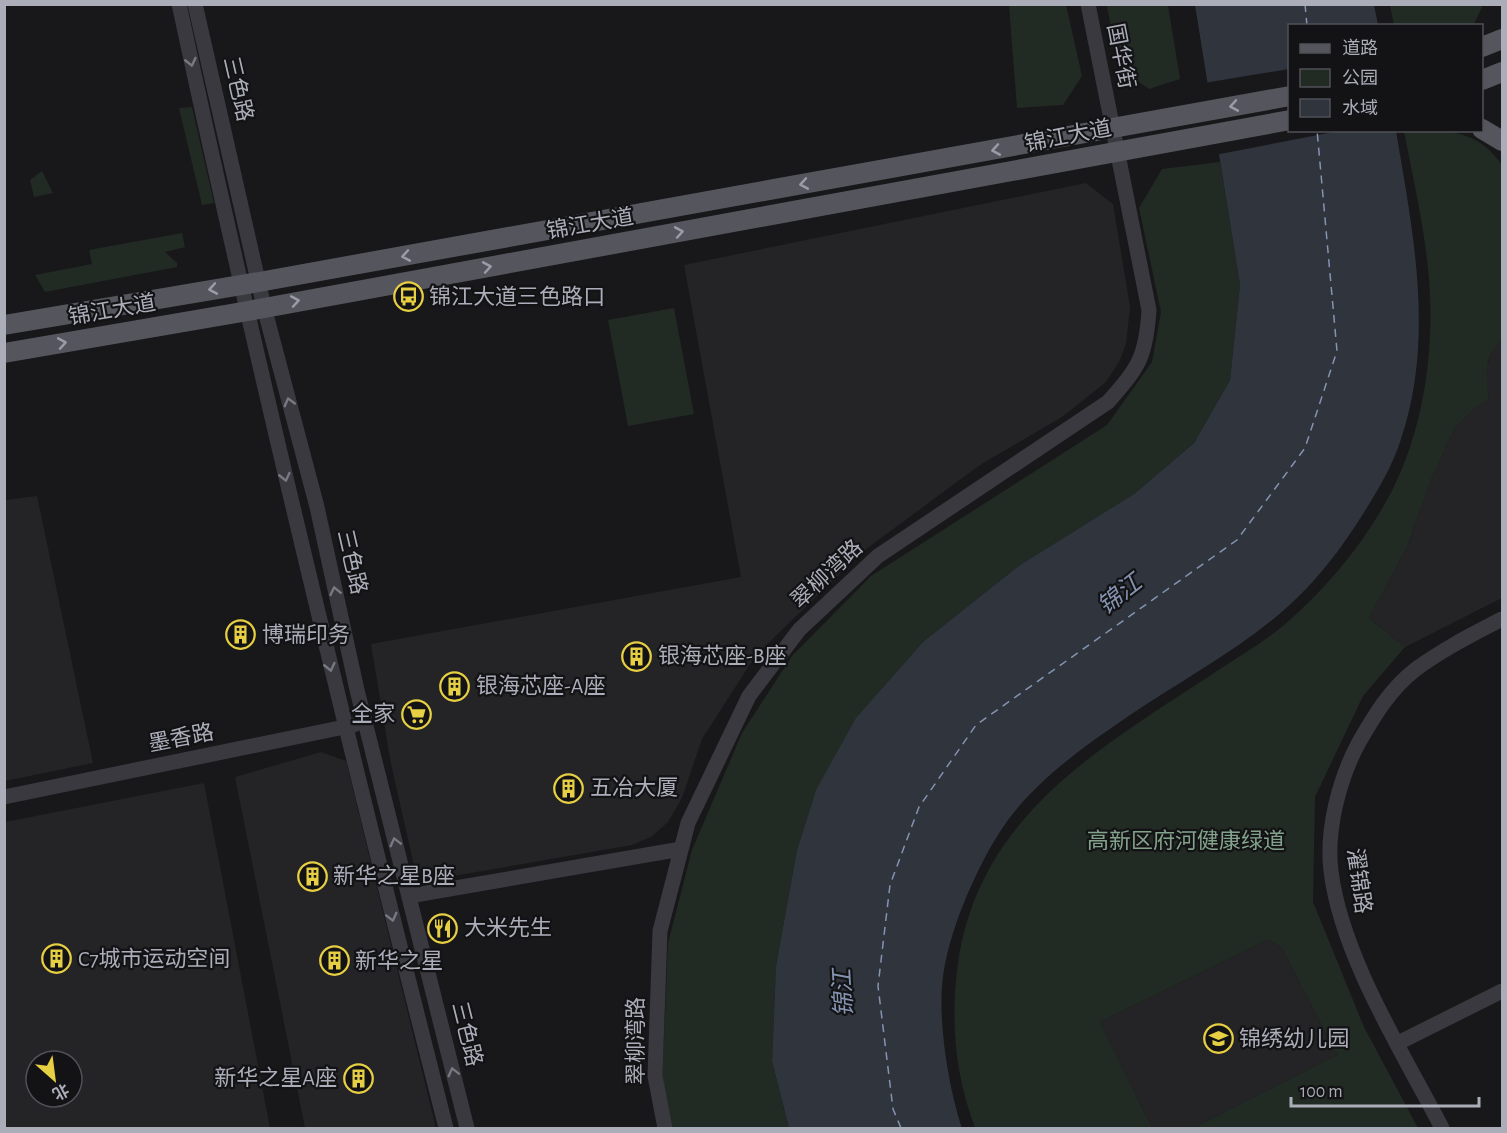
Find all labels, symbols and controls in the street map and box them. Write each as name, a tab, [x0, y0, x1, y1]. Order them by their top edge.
street label: 国华街	[1104, 21, 1139, 91]
legend	[1288, 24, 1483, 132]
text: 道路	[1342, 38, 1378, 58]
street label: 三色路	[220, 54, 257, 124]
one-way arrow	[184, 56, 197, 66]
text: 公园	[1342, 69, 1378, 88]
one-way arrow	[1229, 99, 1239, 112]
text: 水域	[1342, 99, 1378, 118]
street label: 锦江大道	[1023, 116, 1113, 155]
one-way arrow	[991, 143, 1001, 155]
one-way arrow	[799, 177, 809, 190]
street label: 锦江大道	[545, 205, 635, 242]
one-way arrow	[674, 226, 684, 239]
one-way arrow	[401, 249, 411, 262]
one-way arrow	[482, 261, 492, 274]
bus stop icon: 锦江大道三色路口	[392, 281, 424, 313]
one-way arrow	[209, 282, 219, 295]
place label: 锦江大道三色路口	[429, 285, 605, 308]
street label: 锦江大道	[67, 291, 157, 328]
one-way arrow	[290, 295, 300, 308]
one-way arrow	[57, 337, 67, 350]
one-way arrow	[284, 397, 296, 407]
one-way arrow	[278, 472, 291, 482]
street label: 三色路	[334, 527, 371, 597]
street label: 翠柳湾路	[787, 535, 867, 612]
water label: 锦江	[1092, 567, 1149, 619]
one-way arrow	[330, 586, 343, 596]
building icon: 博瑞印务	[225, 619, 257, 651]
place label: 博瑞印务	[262, 623, 350, 646]
building icon: 银海芯座-B座	[621, 640, 653, 672]
place label: 银海芯座-B座	[658, 644, 787, 667]
one-way arrow	[323, 662, 336, 672]
building icon: 银海芯座-A座	[439, 670, 471, 702]
place label: 银海芯座-A座	[476, 674, 605, 697]
supermarket icon: 全家	[400, 698, 432, 730]
place label: 全家	[351, 702, 395, 725]
street label: 墨香路	[146, 720, 216, 755]
building icon: 五冶大厦	[553, 772, 585, 804]
place label: 五冶大厦	[590, 776, 678, 799]
park label: 高新区府河健康绿道	[1087, 829, 1285, 852]
one-way arrow	[390, 837, 403, 847]
street label: 濯锦路	[1344, 847, 1375, 915]
building icon: 新华之星B座	[296, 860, 328, 892]
place label: 新华之星B座	[333, 864, 455, 887]
one-way arrow	[385, 912, 398, 922]
restaurant icon: 大米先生	[427, 912, 459, 944]
place label: 大米先生	[464, 916, 552, 939]
building icon: C7城市运动空间	[41, 943, 73, 975]
building icon: 新华之星	[318, 945, 350, 977]
place label: C7城市运动空间	[78, 947, 231, 970]
place label: 新华之星	[355, 949, 443, 972]
water label: 锦江	[829, 965, 857, 1018]
street label: 翠柳湾路	[624, 997, 647, 1085]
street label: 三色路	[448, 999, 487, 1069]
school or university icon: 锦绣幼儿园	[1202, 1023, 1234, 1055]
place label: 锦绣幼儿园	[1239, 1027, 1349, 1050]
north arrow	[24, 1049, 84, 1109]
building icon: 新华之星A座	[342, 1062, 374, 1094]
place label: 新华之星A座	[214, 1066, 337, 1089]
one-way arrow	[448, 1067, 461, 1077]
scale bar	[1291, 1070, 1478, 1108]
text: 北	[50, 1081, 72, 1103]
text: 100 m	[1300, 1083, 1343, 1101]

